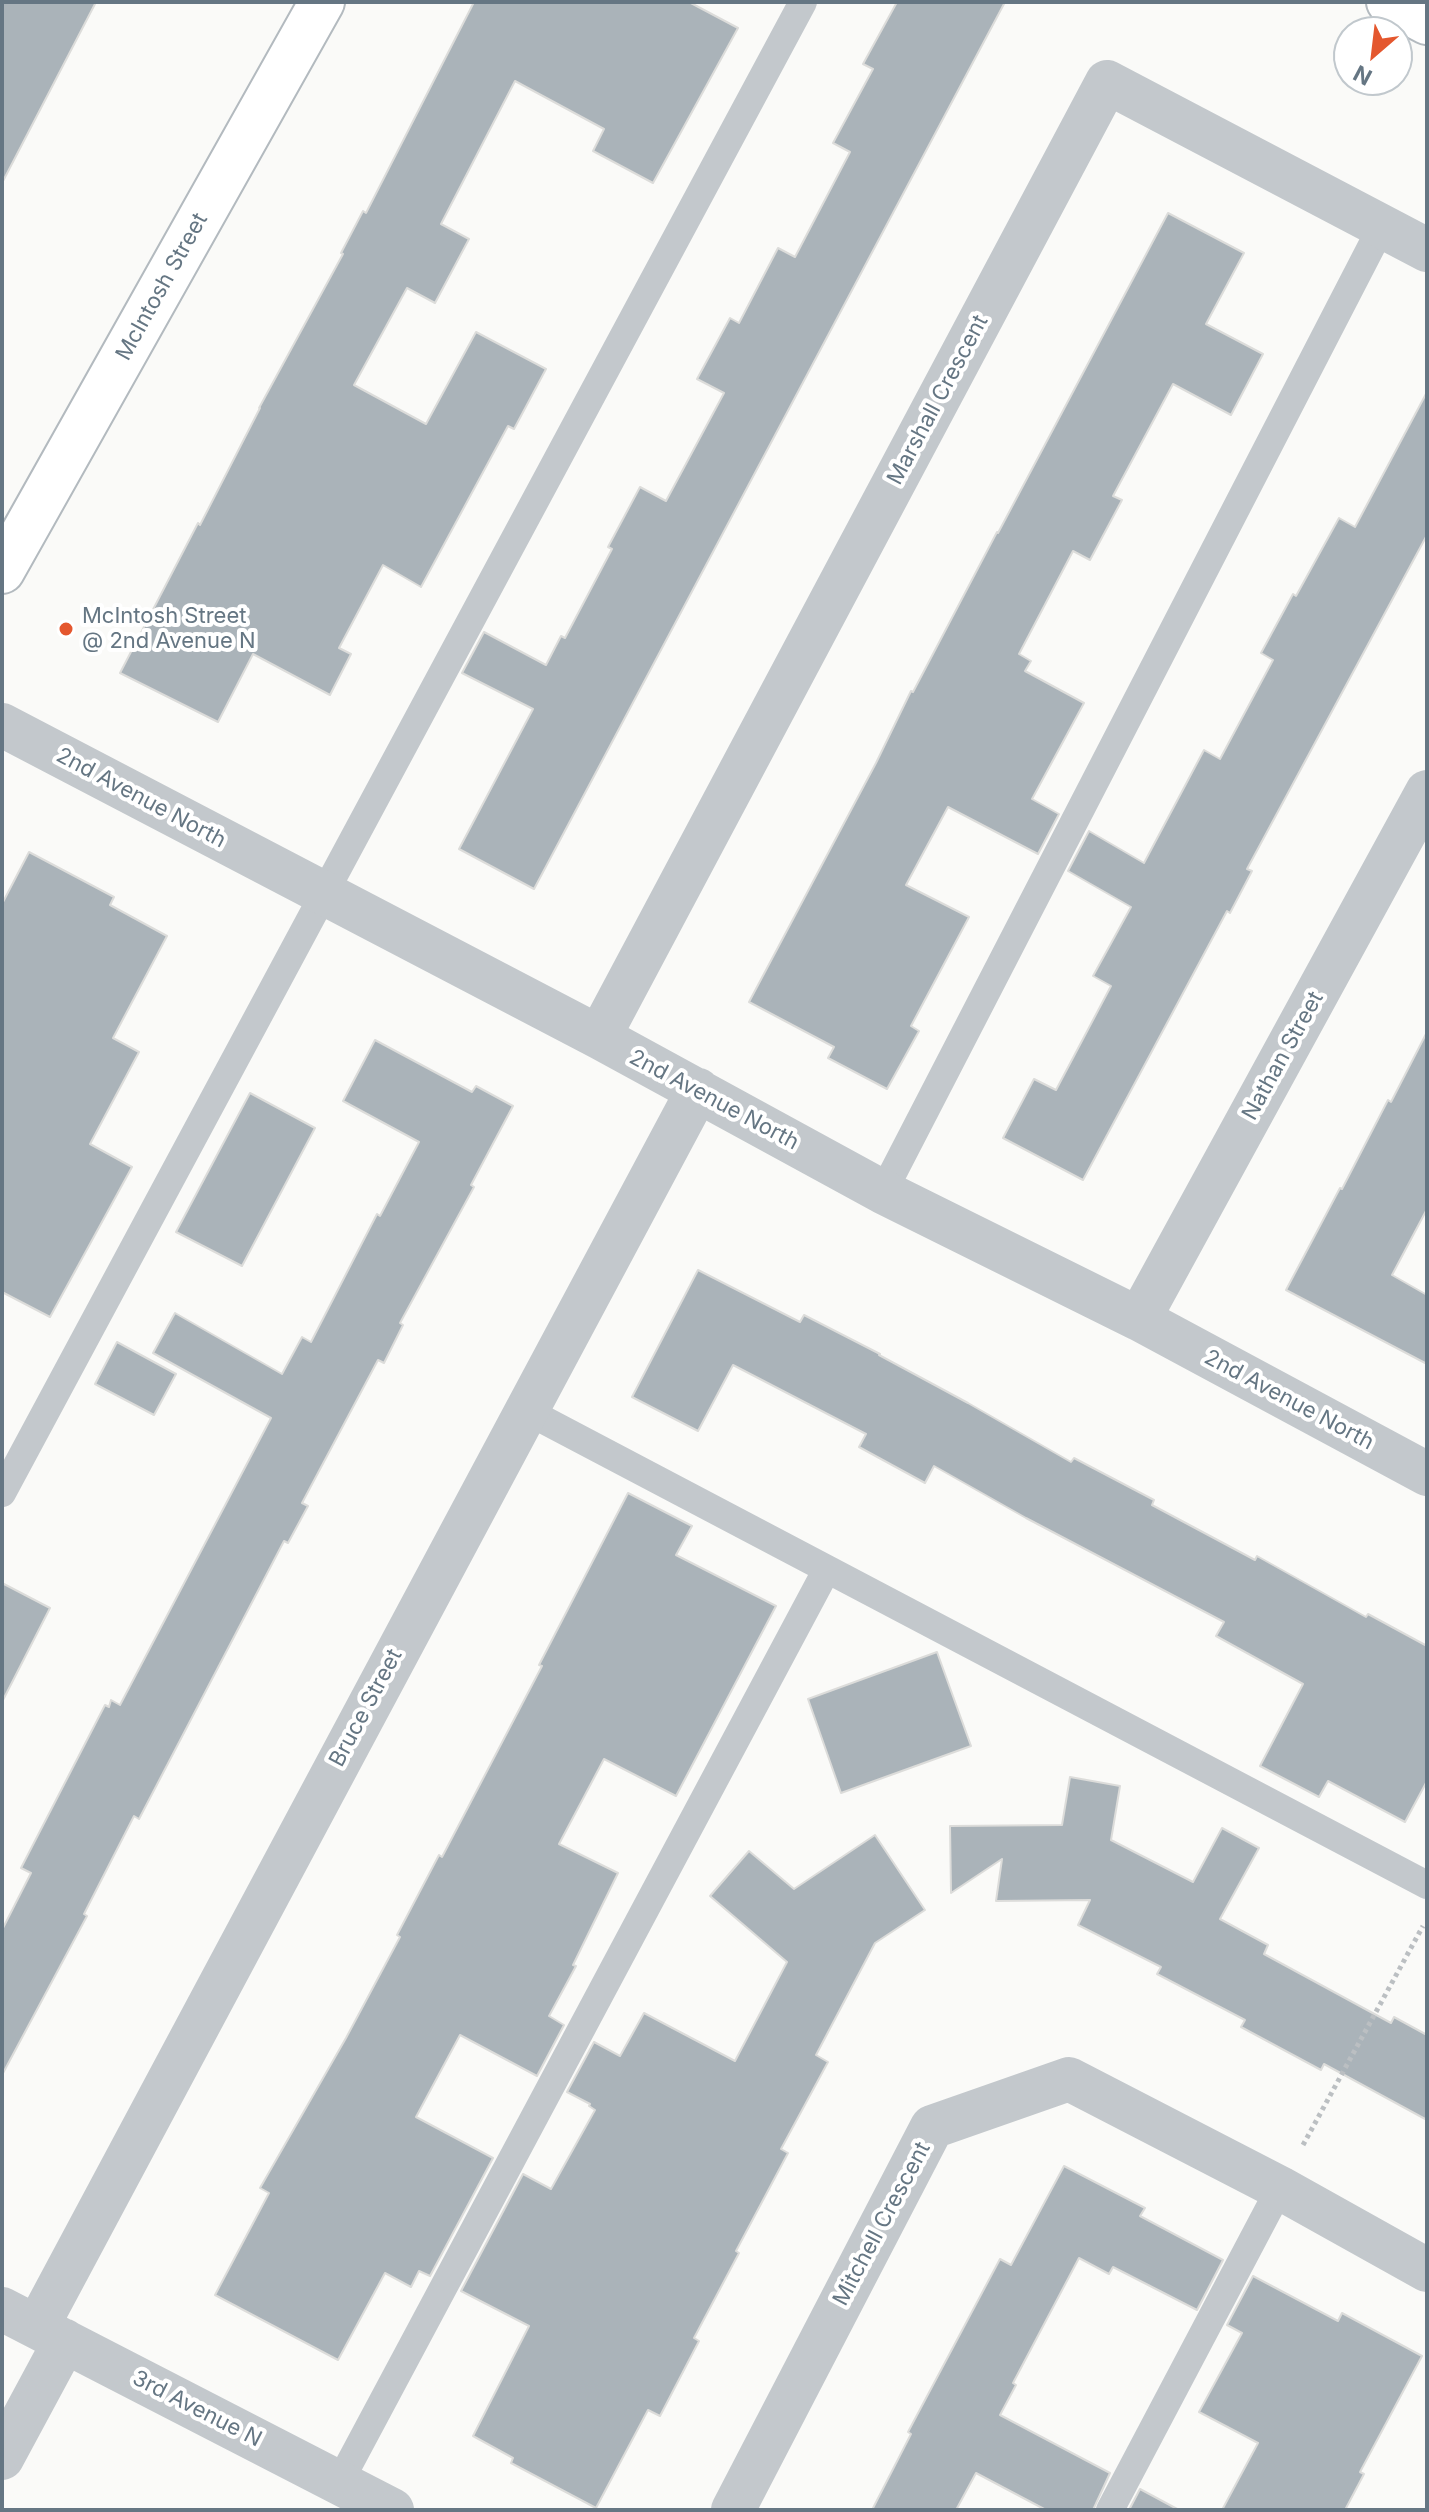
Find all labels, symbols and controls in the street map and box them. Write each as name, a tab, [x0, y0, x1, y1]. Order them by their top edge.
north arrow	[1333, 16, 1413, 96]
text: N	[1349, 60, 1376, 91]
street label: McIntosh Street	[111, 209, 213, 365]
street label: Marshall Crescent	[882, 311, 994, 489]
place label: McIntosh Street @ 2nd Avenue N	[82, 603, 256, 654]
marker: McIntosh Street @ 2nd Avenue N	[57, 620, 75, 638]
street label: 2nd Avenue North	[52, 742, 230, 854]
street label: Nathan Street	[1237, 987, 1329, 1125]
street label: 2nd Avenue North	[625, 1044, 803, 1156]
street label: 2nd Avenue North	[1200, 1344, 1378, 1456]
street label: Bruce Street	[324, 1645, 408, 1771]
street label: Mitchell Crescent	[828, 2138, 936, 2310]
street label: 3rd Avenue N	[128, 2365, 266, 2453]

